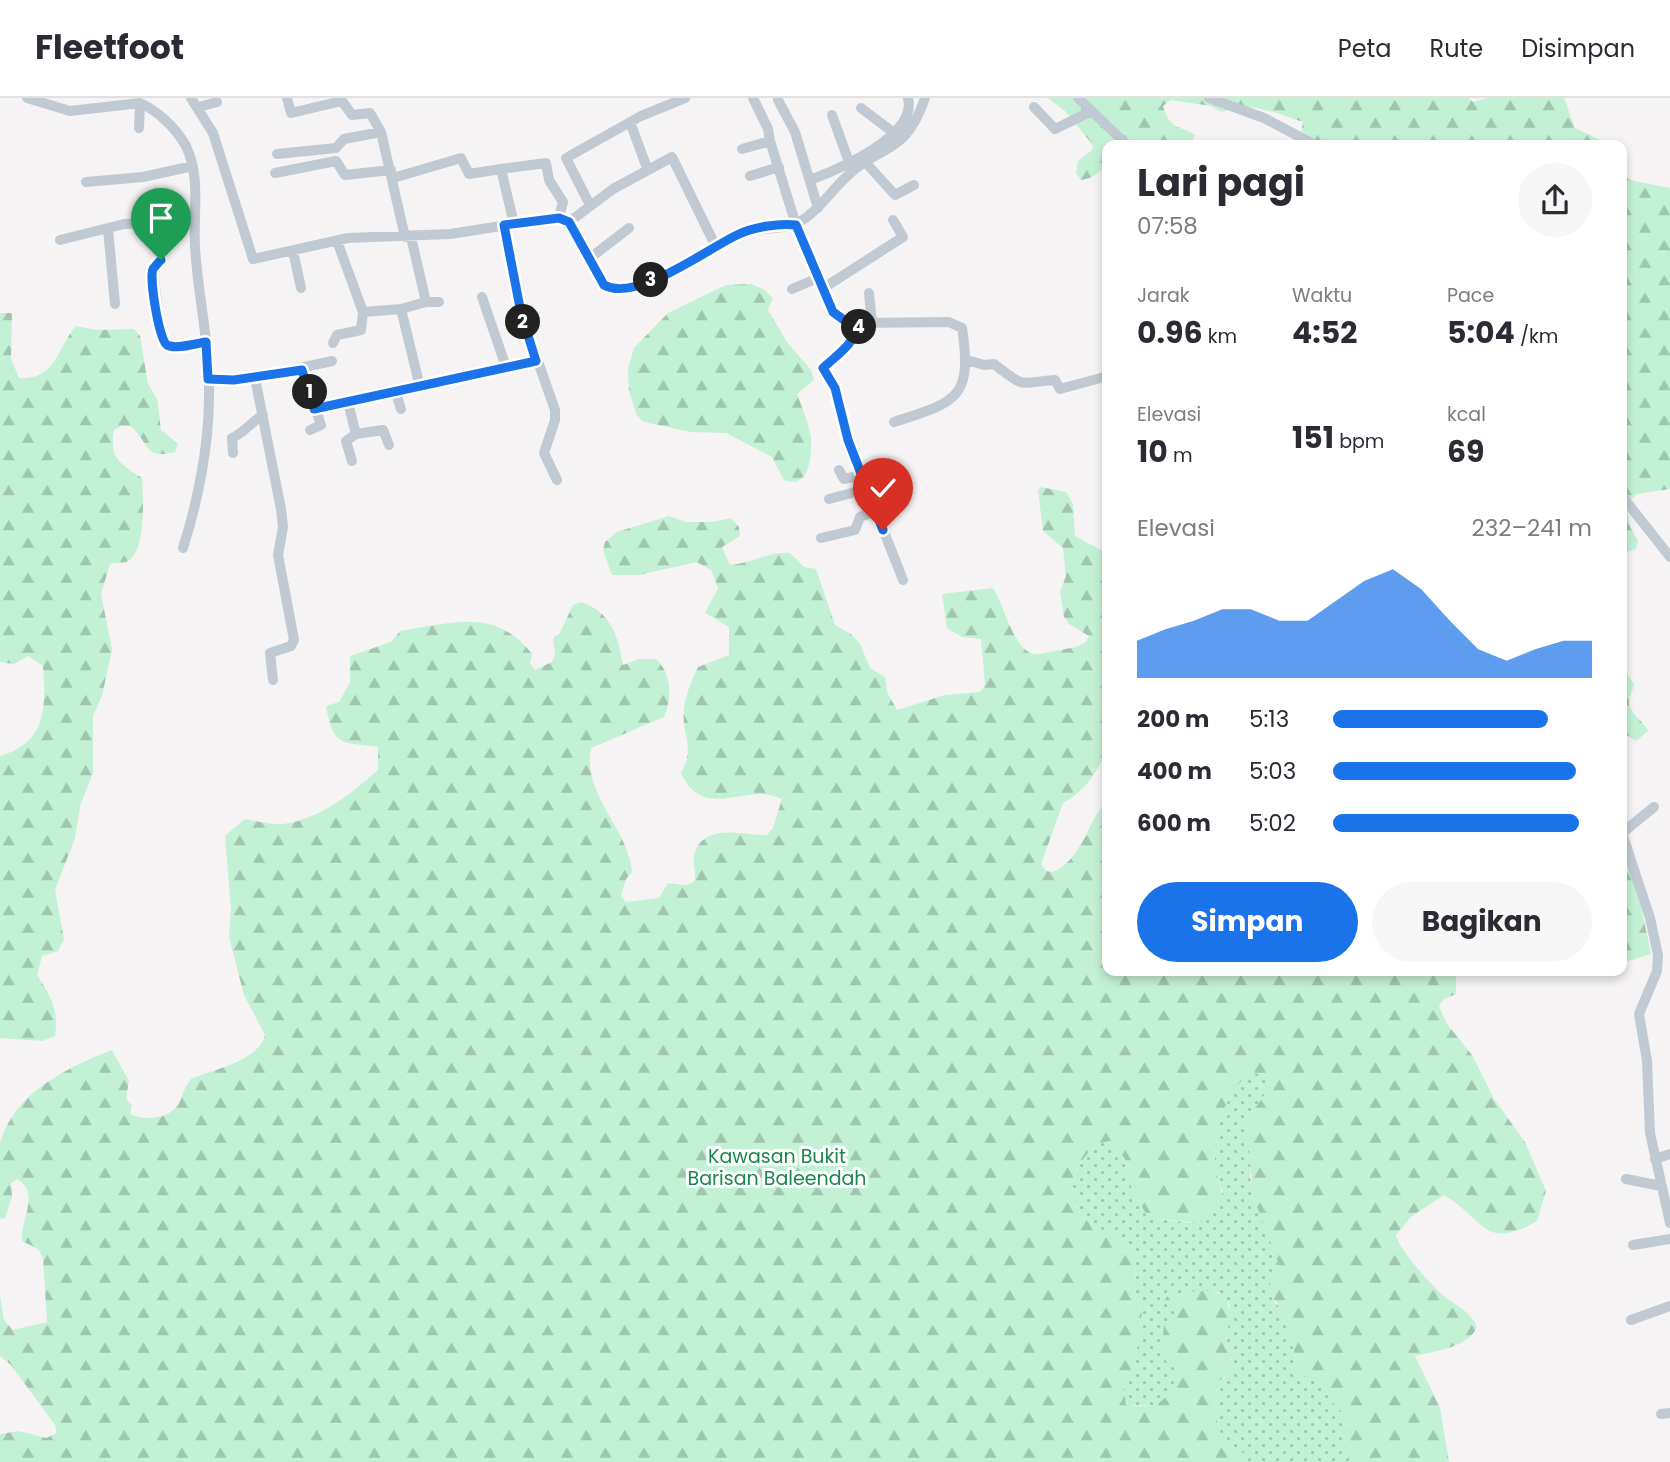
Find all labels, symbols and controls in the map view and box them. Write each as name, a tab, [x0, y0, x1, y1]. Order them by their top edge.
text: Fleetfoot	[35, 24, 184, 71]
text: Peta	[1338, 32, 1392, 65]
text: Rute	[1430, 32, 1483, 65]
text: Disimpan	[1521, 32, 1635, 65]
text: Lari pagi	[1137, 156, 1305, 209]
button: share	[1518, 163, 1592, 237]
pin	[131, 188, 191, 260]
icon: arrive	[142, 199, 180, 237]
text: 07:58	[1137, 210, 1198, 242]
pin: 3	[634, 262, 668, 298]
text: 3	[645, 266, 656, 293]
text: Jarak	[1137, 282, 1190, 309]
text: Waktu	[1292, 282, 1352, 309]
text: Pace	[1447, 282, 1494, 309]
pin: 2	[505, 304, 540, 340]
text: 2	[517, 308, 528, 335]
pin: 4	[842, 310, 876, 344]
text: 0.96	[1137, 311, 1203, 354]
text: 4:52	[1292, 311, 1357, 354]
text: 5:04	[1447, 311, 1515, 354]
text: 4	[852, 313, 865, 340]
text: km	[1203, 323, 1237, 350]
text: /km	[1515, 323, 1558, 350]
pin: 1	[292, 374, 328, 410]
text: 1	[306, 378, 313, 405]
text: Elevasi	[1137, 401, 1201, 428]
text: kcal	[1447, 401, 1486, 428]
text: 151	[1292, 416, 1334, 459]
text: bpm	[1334, 428, 1384, 455]
text: 10	[1137, 430, 1168, 473]
text: 69	[1447, 430, 1485, 473]
text: m	[1168, 442, 1193, 469]
pin	[853, 458, 913, 530]
icon: check	[864, 469, 902, 507]
text: Elevasi	[1137, 512, 1215, 544]
text: 232–241 m	[1472, 512, 1592, 544]
text: 200 m	[1137, 703, 1209, 735]
text: 5:13	[1249, 703, 1289, 735]
text: 400 m	[1137, 755, 1212, 787]
text: 5:03	[1249, 755, 1296, 787]
text: 600 m	[1137, 807, 1211, 839]
text: 5:02	[1249, 807, 1296, 839]
button: Simpan	[1137, 882, 1358, 962]
button: Bagikan	[1372, 882, 1592, 962]
park label: Kawasan Bukit Barisan Baleendah	[688, 1143, 866, 1192]

